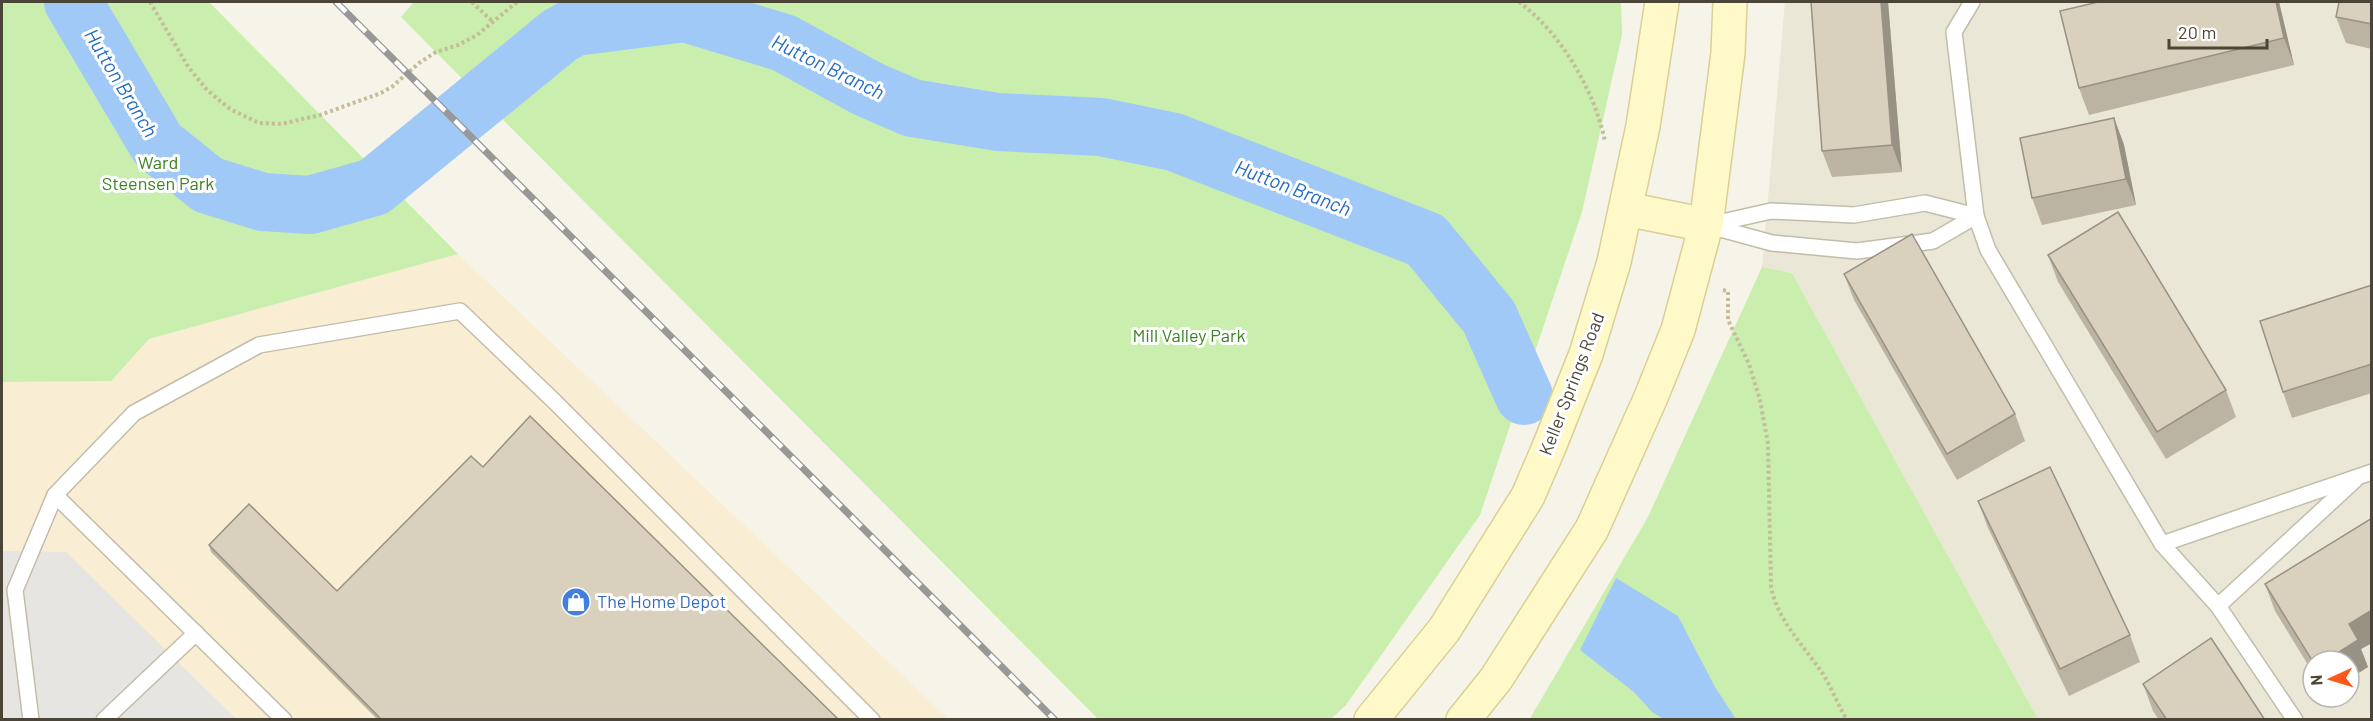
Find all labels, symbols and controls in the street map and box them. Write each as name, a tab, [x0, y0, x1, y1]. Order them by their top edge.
scale bar	[2169, 12, 2266, 50]
text: 20 m	[2178, 21, 2216, 43]
water label: Hutton Branch	[80, 24, 164, 141]
water label: Hutton Branch	[768, 29, 889, 104]
park label: Ward Steensen Park	[102, 151, 214, 194]
water label: Hutton Branch	[1232, 154, 1355, 220]
street label: Keller Springs Road	[1534, 309, 1608, 458]
park label: Mill Valley Park	[1132, 324, 1246, 346]
shop icon: The Home Depot	[560, 586, 592, 618]
place label: The Home Depot	[597, 590, 726, 612]
north arrow	[2301, 649, 2361, 709]
text: N	[2306, 674, 2325, 686]

